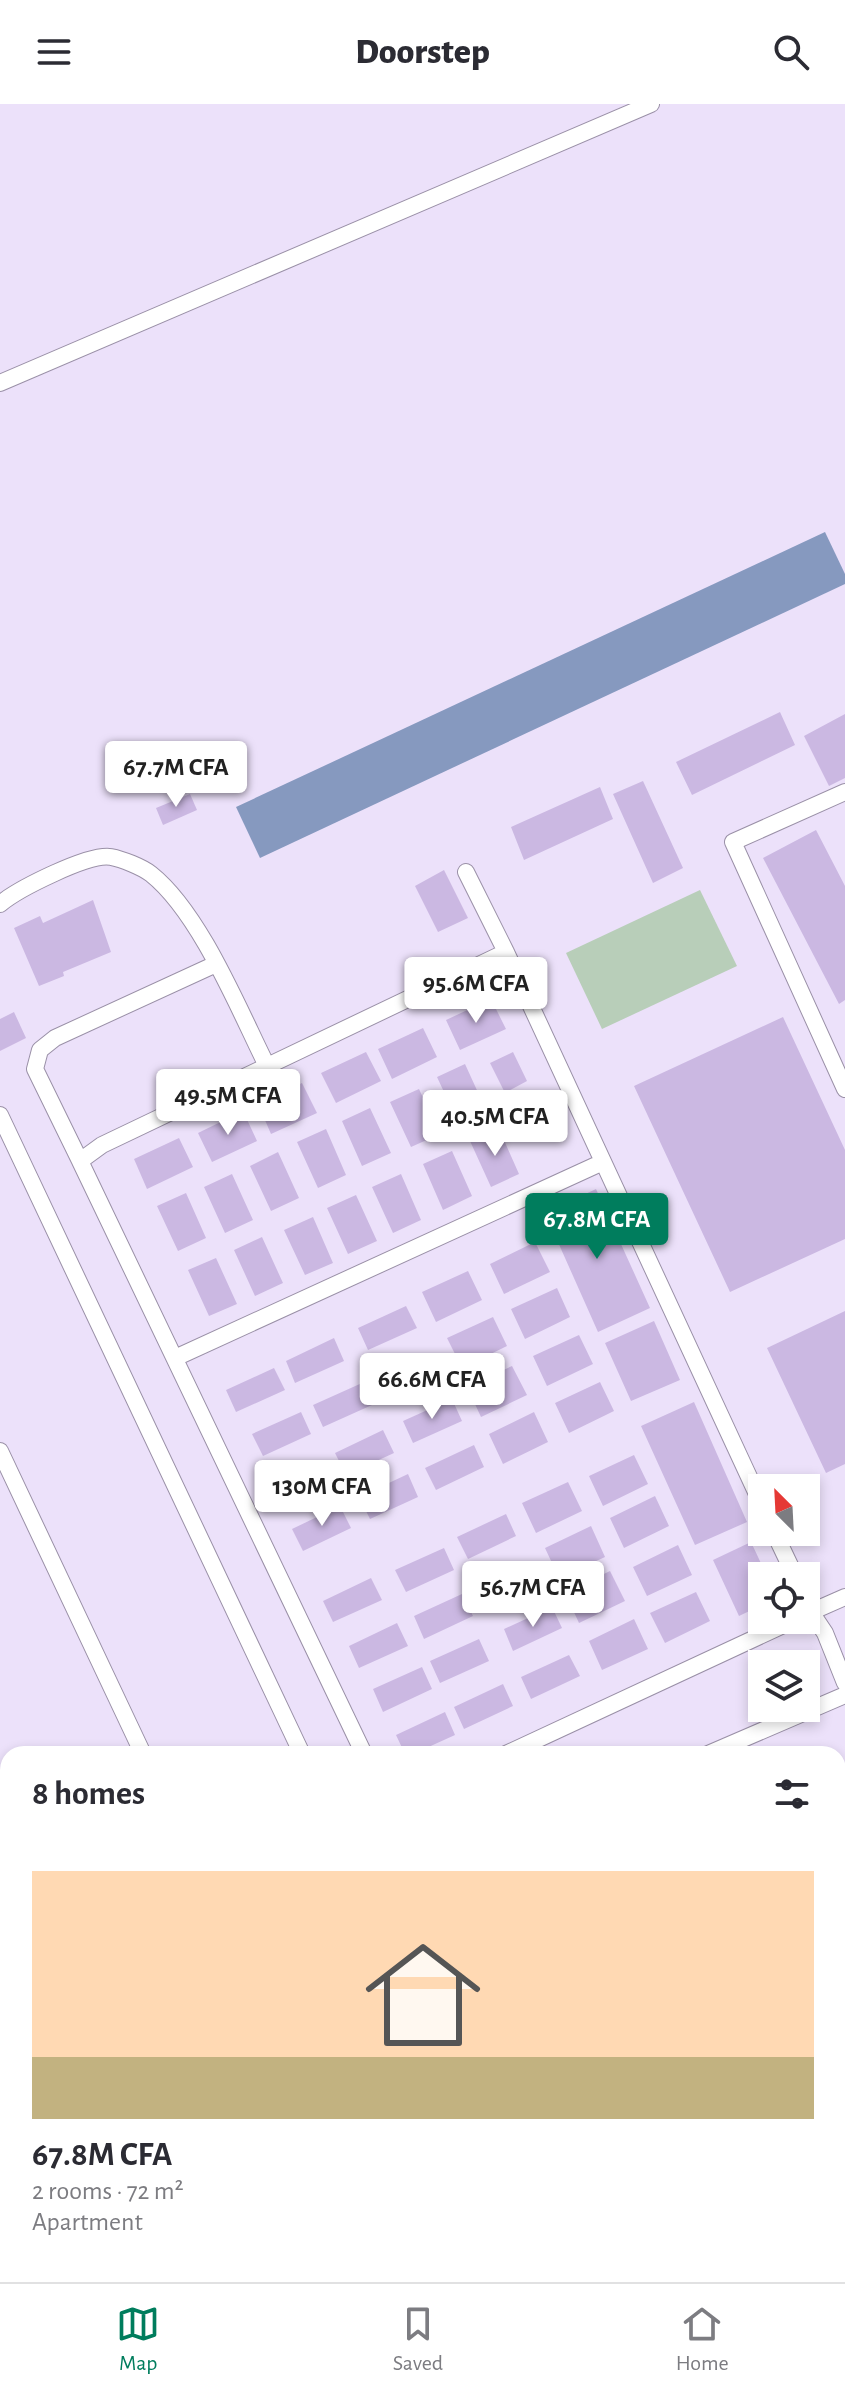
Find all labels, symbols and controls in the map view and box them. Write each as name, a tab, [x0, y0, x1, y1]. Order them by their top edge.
icon: menu	[32, 30, 76, 74]
icon: search	[769, 30, 813, 74]
text: Doorstep	[355, 34, 490, 70]
pin: 67.7M CFA	[84, 741, 268, 809]
text: 67.7M CFA	[123, 754, 229, 780]
pin: 95.6M CFA	[384, 957, 568, 1025]
text: 95.6M CFA	[422, 970, 530, 996]
pin: 49.5M CFA	[136, 1069, 320, 1137]
text: 49.5M CFA	[174, 1082, 282, 1108]
pin: 40.5M CFA	[403, 1090, 587, 1158]
text: 40.5M CFA	[441, 1103, 549, 1129]
pin: 67.8M CFA	[505, 1193, 689, 1261]
text: 67.8M CFA	[543, 1206, 651, 1232]
pin: 66.6M CFA	[340, 1353, 524, 1421]
text: 66.6M CFA	[378, 1366, 486, 1392]
pin: 130M CFA	[239, 1460, 405, 1528]
text: 130M CFA	[272, 1473, 372, 1499]
north arrow	[748, 1474, 820, 1546]
map controls	[748, 1474, 820, 1722]
pin: 56.7M CFA	[441, 1561, 625, 1629]
button: locate	[748, 1562, 820, 1634]
text: 56.7M CFA	[480, 1574, 586, 1600]
button: layers	[748, 1650, 820, 1722]
icon: filters	[770, 1772, 814, 1816]
text: 8 homes	[32, 1777, 145, 1811]
icon: home	[351, 1923, 495, 2067]
text: 67.8M CFA	[32, 2138, 173, 2172]
text: 2 rooms · 72 m²	[32, 2178, 184, 2204]
text: Apartment	[32, 2209, 143, 2235]
tab: Map	[116, 2302, 160, 2376]
tab: Saved	[393, 2302, 443, 2376]
tab: Home	[676, 2302, 729, 2376]

